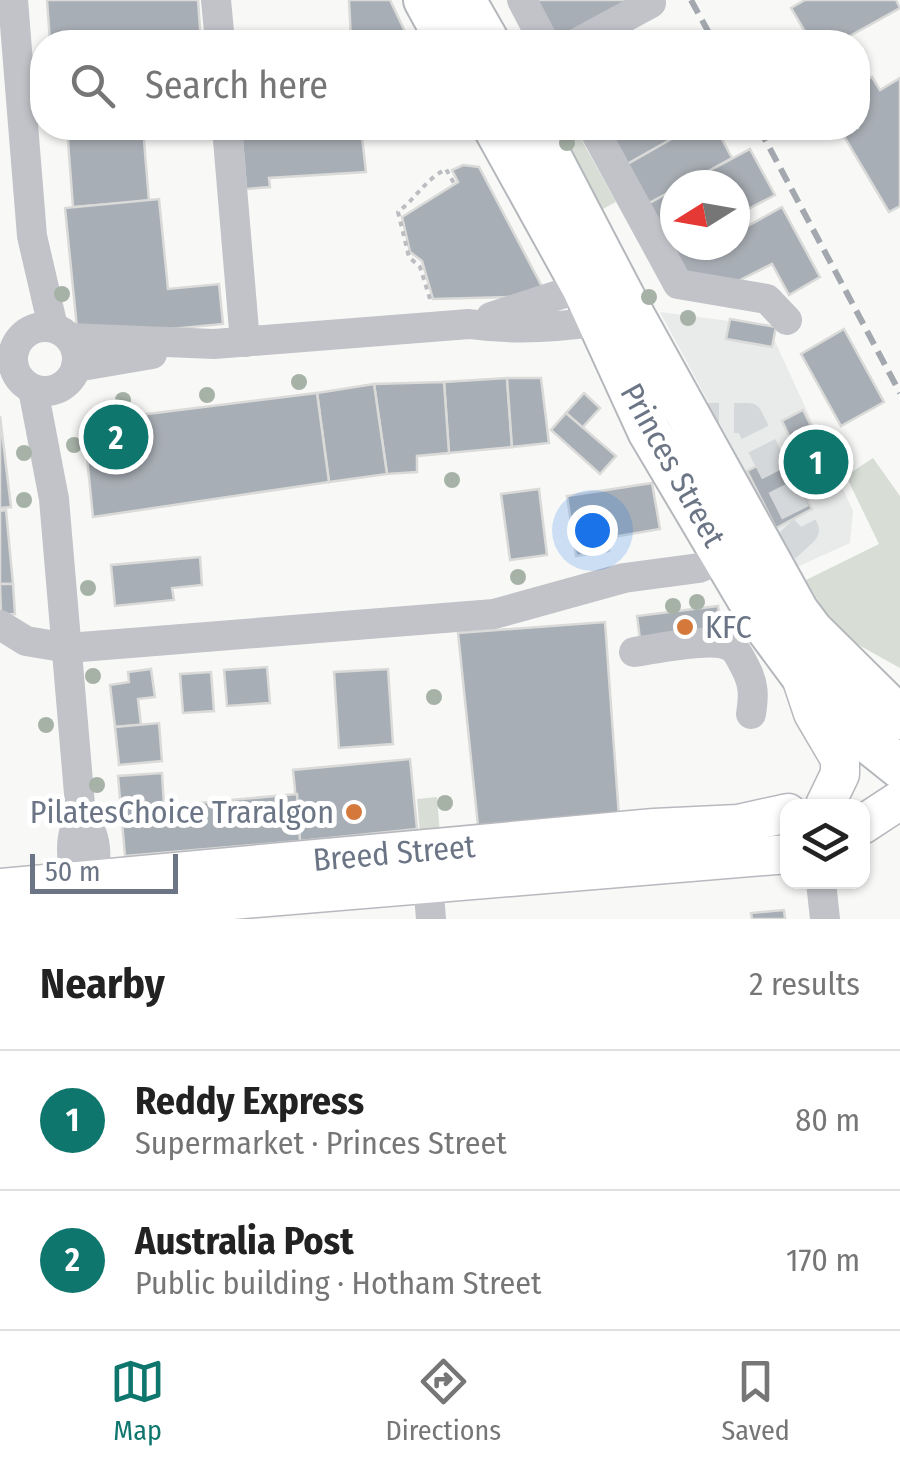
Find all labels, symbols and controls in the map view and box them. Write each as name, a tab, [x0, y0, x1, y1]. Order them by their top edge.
search box	[30, 30, 870, 140]
icon: search	[65, 58, 120, 113]
text: Search here	[145, 62, 328, 108]
north arrow	[660, 170, 750, 260]
street label: Princes Street	[613, 377, 734, 554]
pin: 2	[84, 400, 148, 474]
pin: 1	[784, 424, 848, 500]
your location	[567, 505, 618, 556]
place label: KFC	[705, 608, 752, 646]
marker: KFC	[674, 616, 696, 638]
place label: PilatesChoice Traralgon	[30, 793, 334, 831]
map controls	[780, 799, 870, 889]
button: layers	[780, 799, 870, 889]
marker: PilatesChoice Traralgon	[343, 801, 365, 823]
street label: Breed Street	[311, 827, 477, 879]
scale bar	[30, 849, 178, 894]
text: 50 m	[45, 855, 101, 888]
text: Nearby	[40, 959, 165, 1009]
text: 2 results	[749, 965, 860, 1003]
text: Reddy Express	[135, 1078, 364, 1124]
text: 1	[66, 1101, 79, 1139]
text: 80 m	[795, 1101, 860, 1139]
text: Supermarket · Princes Street	[135, 1124, 507, 1162]
text: Australia Post	[135, 1218, 354, 1264]
text: 2	[65, 1241, 80, 1279]
text: 170 m	[786, 1241, 860, 1279]
text: Public building · Hotham Street	[135, 1264, 542, 1302]
tab: Map	[110, 1354, 165, 1447]
tab: Directions	[385, 1354, 501, 1447]
tab: Saved	[721, 1354, 790, 1447]

